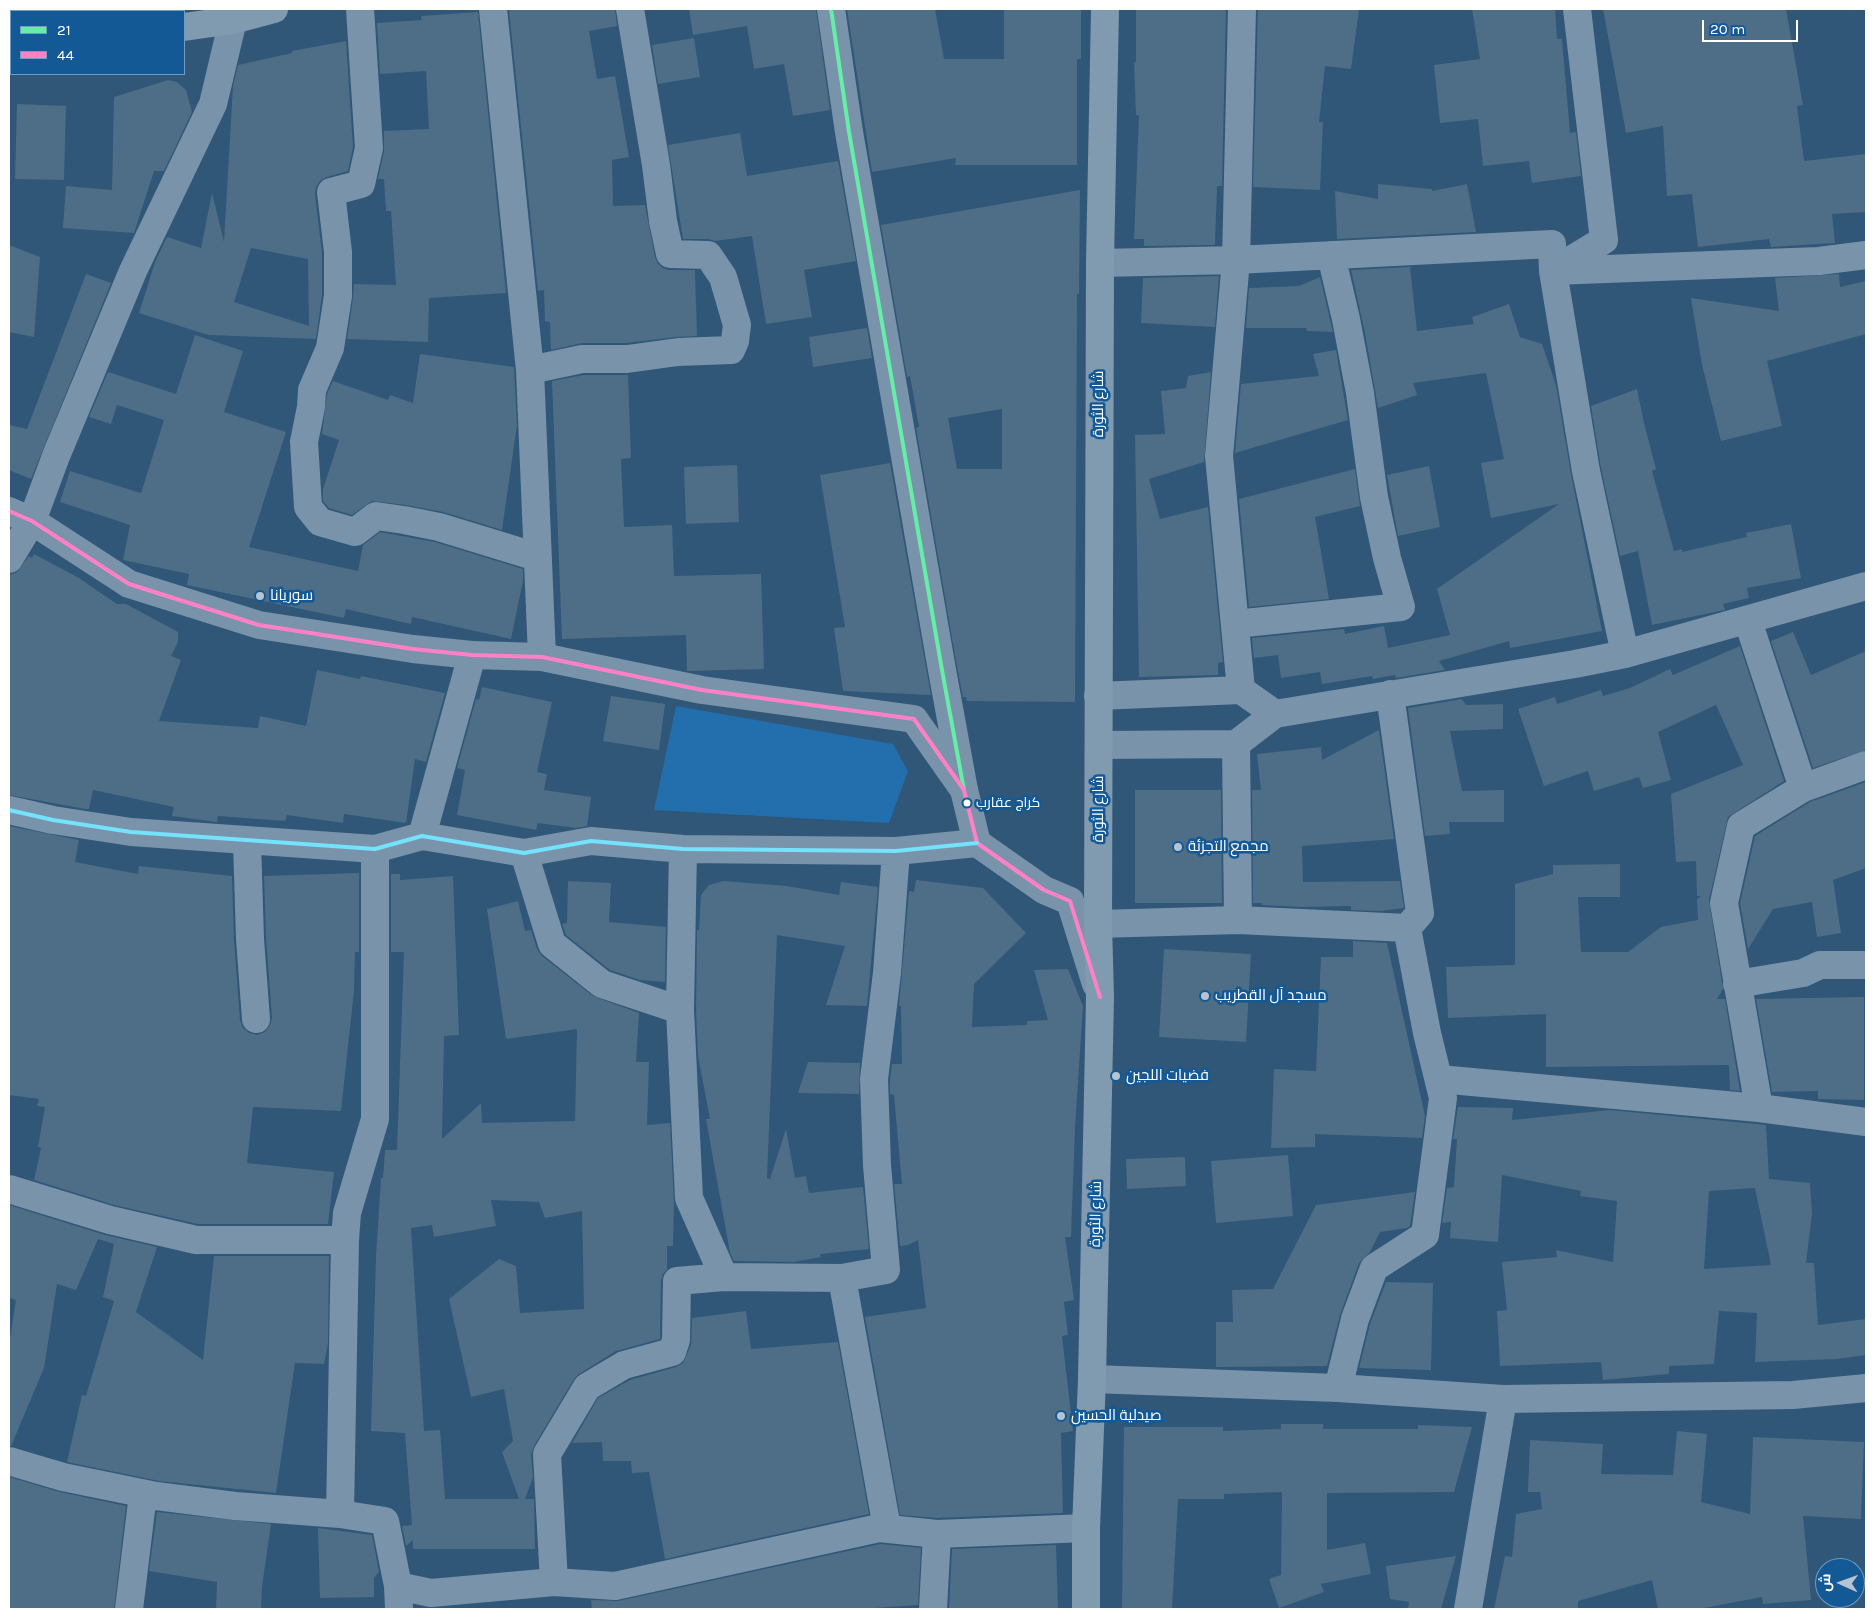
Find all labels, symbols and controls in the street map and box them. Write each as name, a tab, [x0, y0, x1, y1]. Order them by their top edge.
legend	[10, 10, 185, 75]
scale bar	[1705, 10, 1801, 42]
text: 20 m	[1710, 20, 1745, 38]
text: 21	[57, 21, 71, 39]
text: 44	[57, 46, 74, 64]
street label: شارع الثورة	[1090, 371, 1108, 437]
place label: سوريانا	[270, 587, 313, 605]
marker: سوريانا	[254, 590, 266, 602]
street label: شارع الثورة	[1090, 776, 1108, 842]
place label: كراج عقارب	[976, 795, 1040, 811]
marker: كراج عقارب	[962, 798, 972, 808]
place label: مجمع التجزئة	[1188, 838, 1269, 856]
marker: مجمع التجزئة	[1172, 841, 1184, 853]
place label: مسجد آل القطريب	[1215, 987, 1327, 1005]
marker: مسجد آل القطريب	[1199, 990, 1211, 1002]
place label: فضيات اللجين	[1126, 1067, 1209, 1085]
marker: فضيات اللجين	[1110, 1070, 1122, 1082]
street label: شارع الثورة	[1086, 1181, 1106, 1247]
place label: صيدلية الحسين	[1071, 1407, 1162, 1425]
marker: صيدلية الحسين	[1055, 1410, 1067, 1422]
north arrow	[1815, 1558, 1865, 1608]
text: ش	[1817, 1573, 1834, 1592]

